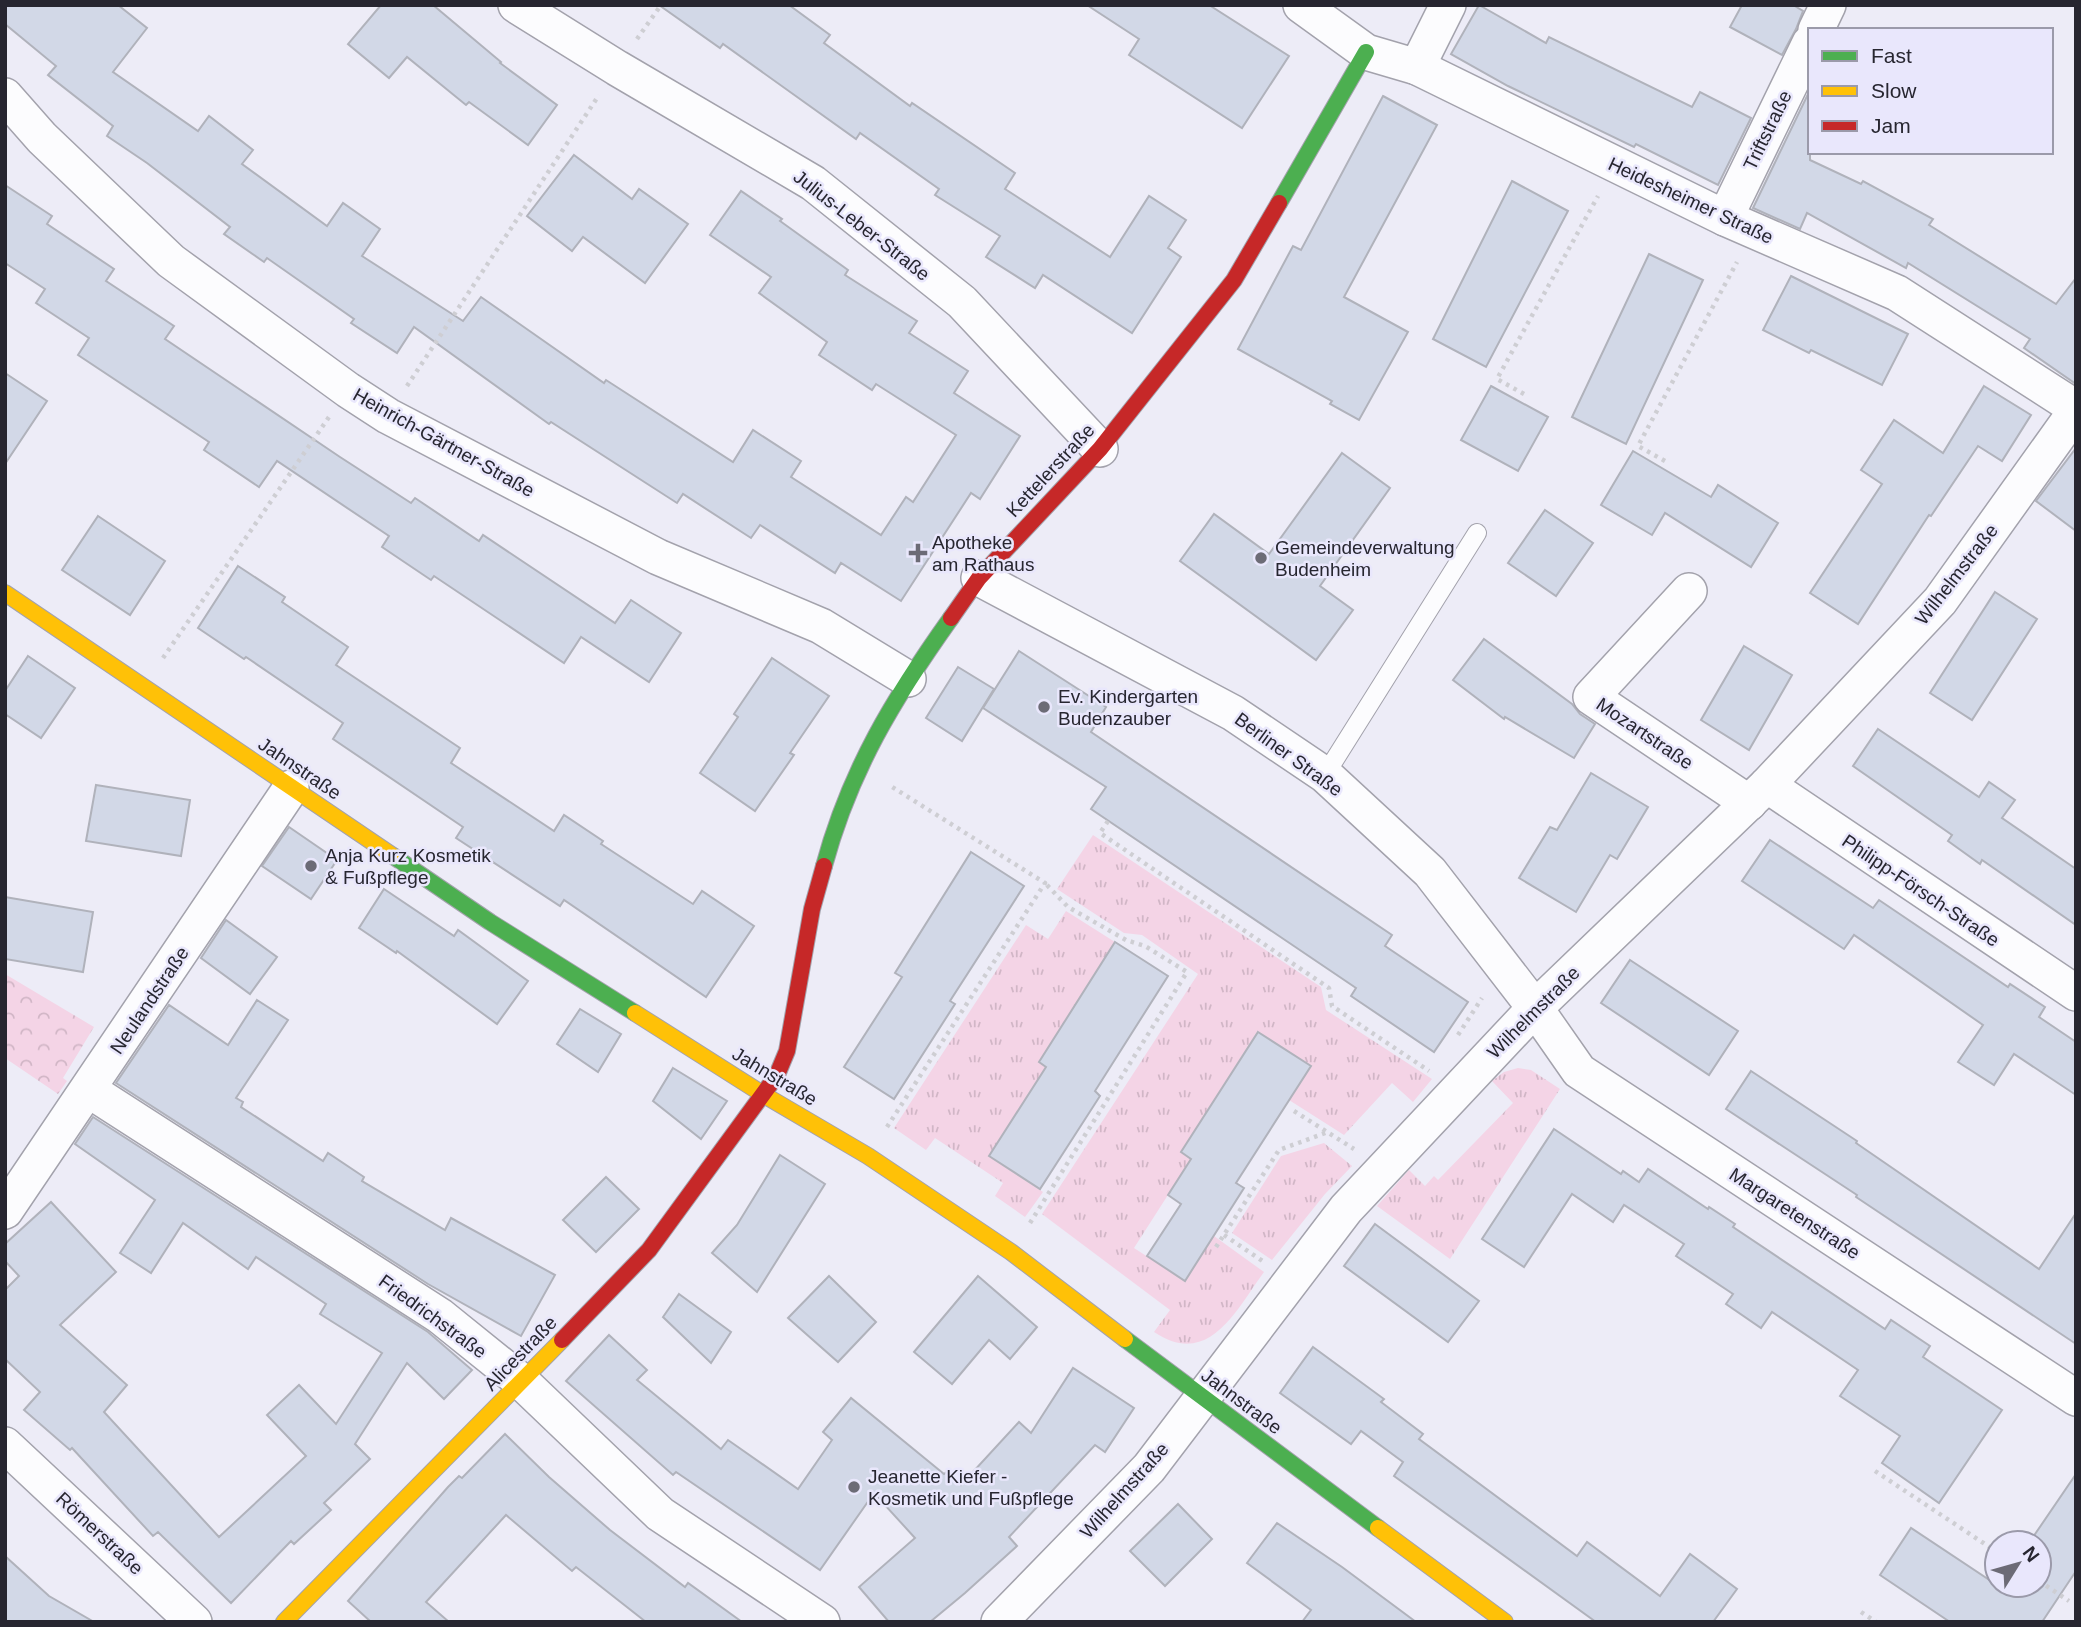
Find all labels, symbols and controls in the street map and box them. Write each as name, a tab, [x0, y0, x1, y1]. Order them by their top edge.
legend	[1808, 28, 2053, 154]
text: Fast	[1871, 44, 1912, 67]
text: Slow	[1871, 79, 1917, 102]
street label: Triftstraße	[1739, 87, 1796, 173]
text: Jam	[1871, 114, 1911, 137]
street label: Heidesheimer Straße	[1605, 153, 1777, 248]
street label: Julius-Leber-Straße	[789, 166, 934, 285]
street label: Heinrich-Gärtner-Straße	[350, 384, 538, 501]
street label: Kettelerstraße	[1002, 420, 1099, 521]
street label: Wilhelmstraße	[1911, 520, 2002, 629]
place label: Apotheke am Rathaus	[932, 532, 1034, 575]
place label: Gemeindeverwaltung Budenheim	[1275, 537, 1455, 580]
marker: Apotheke am Rathaus	[910, 545, 926, 561]
marker: Gemeindeverwaltung Budenheim	[1253, 550, 1269, 566]
place label: Ev. Kindergarten Budenzauber	[1058, 686, 1198, 729]
street label: Mozartstraße	[1592, 693, 1697, 773]
marker: Ev. Kindergarten Budenzauber	[1036, 699, 1052, 715]
street label: Berliner Straße	[1231, 708, 1347, 800]
street label: Jahnstraße	[254, 733, 345, 804]
street label: Philipp-Försch-Straße	[1838, 830, 2003, 951]
place label: Anja Kurz Kosmetik & Fußpflege	[325, 845, 491, 888]
marker: Anja Kurz Kosmetik & Fußpflege	[303, 858, 319, 874]
street label: Neulandstraße	[106, 943, 193, 1058]
street label: Wilhelmstraße	[1483, 962, 1584, 1063]
street label: Jahnstraße	[729, 1043, 821, 1110]
street label: Margaretenstraße	[1726, 1163, 1864, 1263]
street label: Friedrichstraße	[375, 1270, 491, 1362]
street label: Alicestraße	[480, 1312, 561, 1395]
street label: Jahnstraße	[1197, 1364, 1286, 1438]
street label: Wilhelmstraße	[1076, 1438, 1173, 1542]
place label: Jeanette Kiefer - Kosmetik und Fußpflege	[868, 1466, 1074, 1509]
marker: Jeanette Kiefer - Kosmetik und Fußpflege	[846, 1479, 862, 1495]
street label: Römerstraße	[52, 1488, 147, 1579]
north arrow	[1983, 1529, 2053, 1599]
text: N	[2019, 1542, 2044, 1566]

